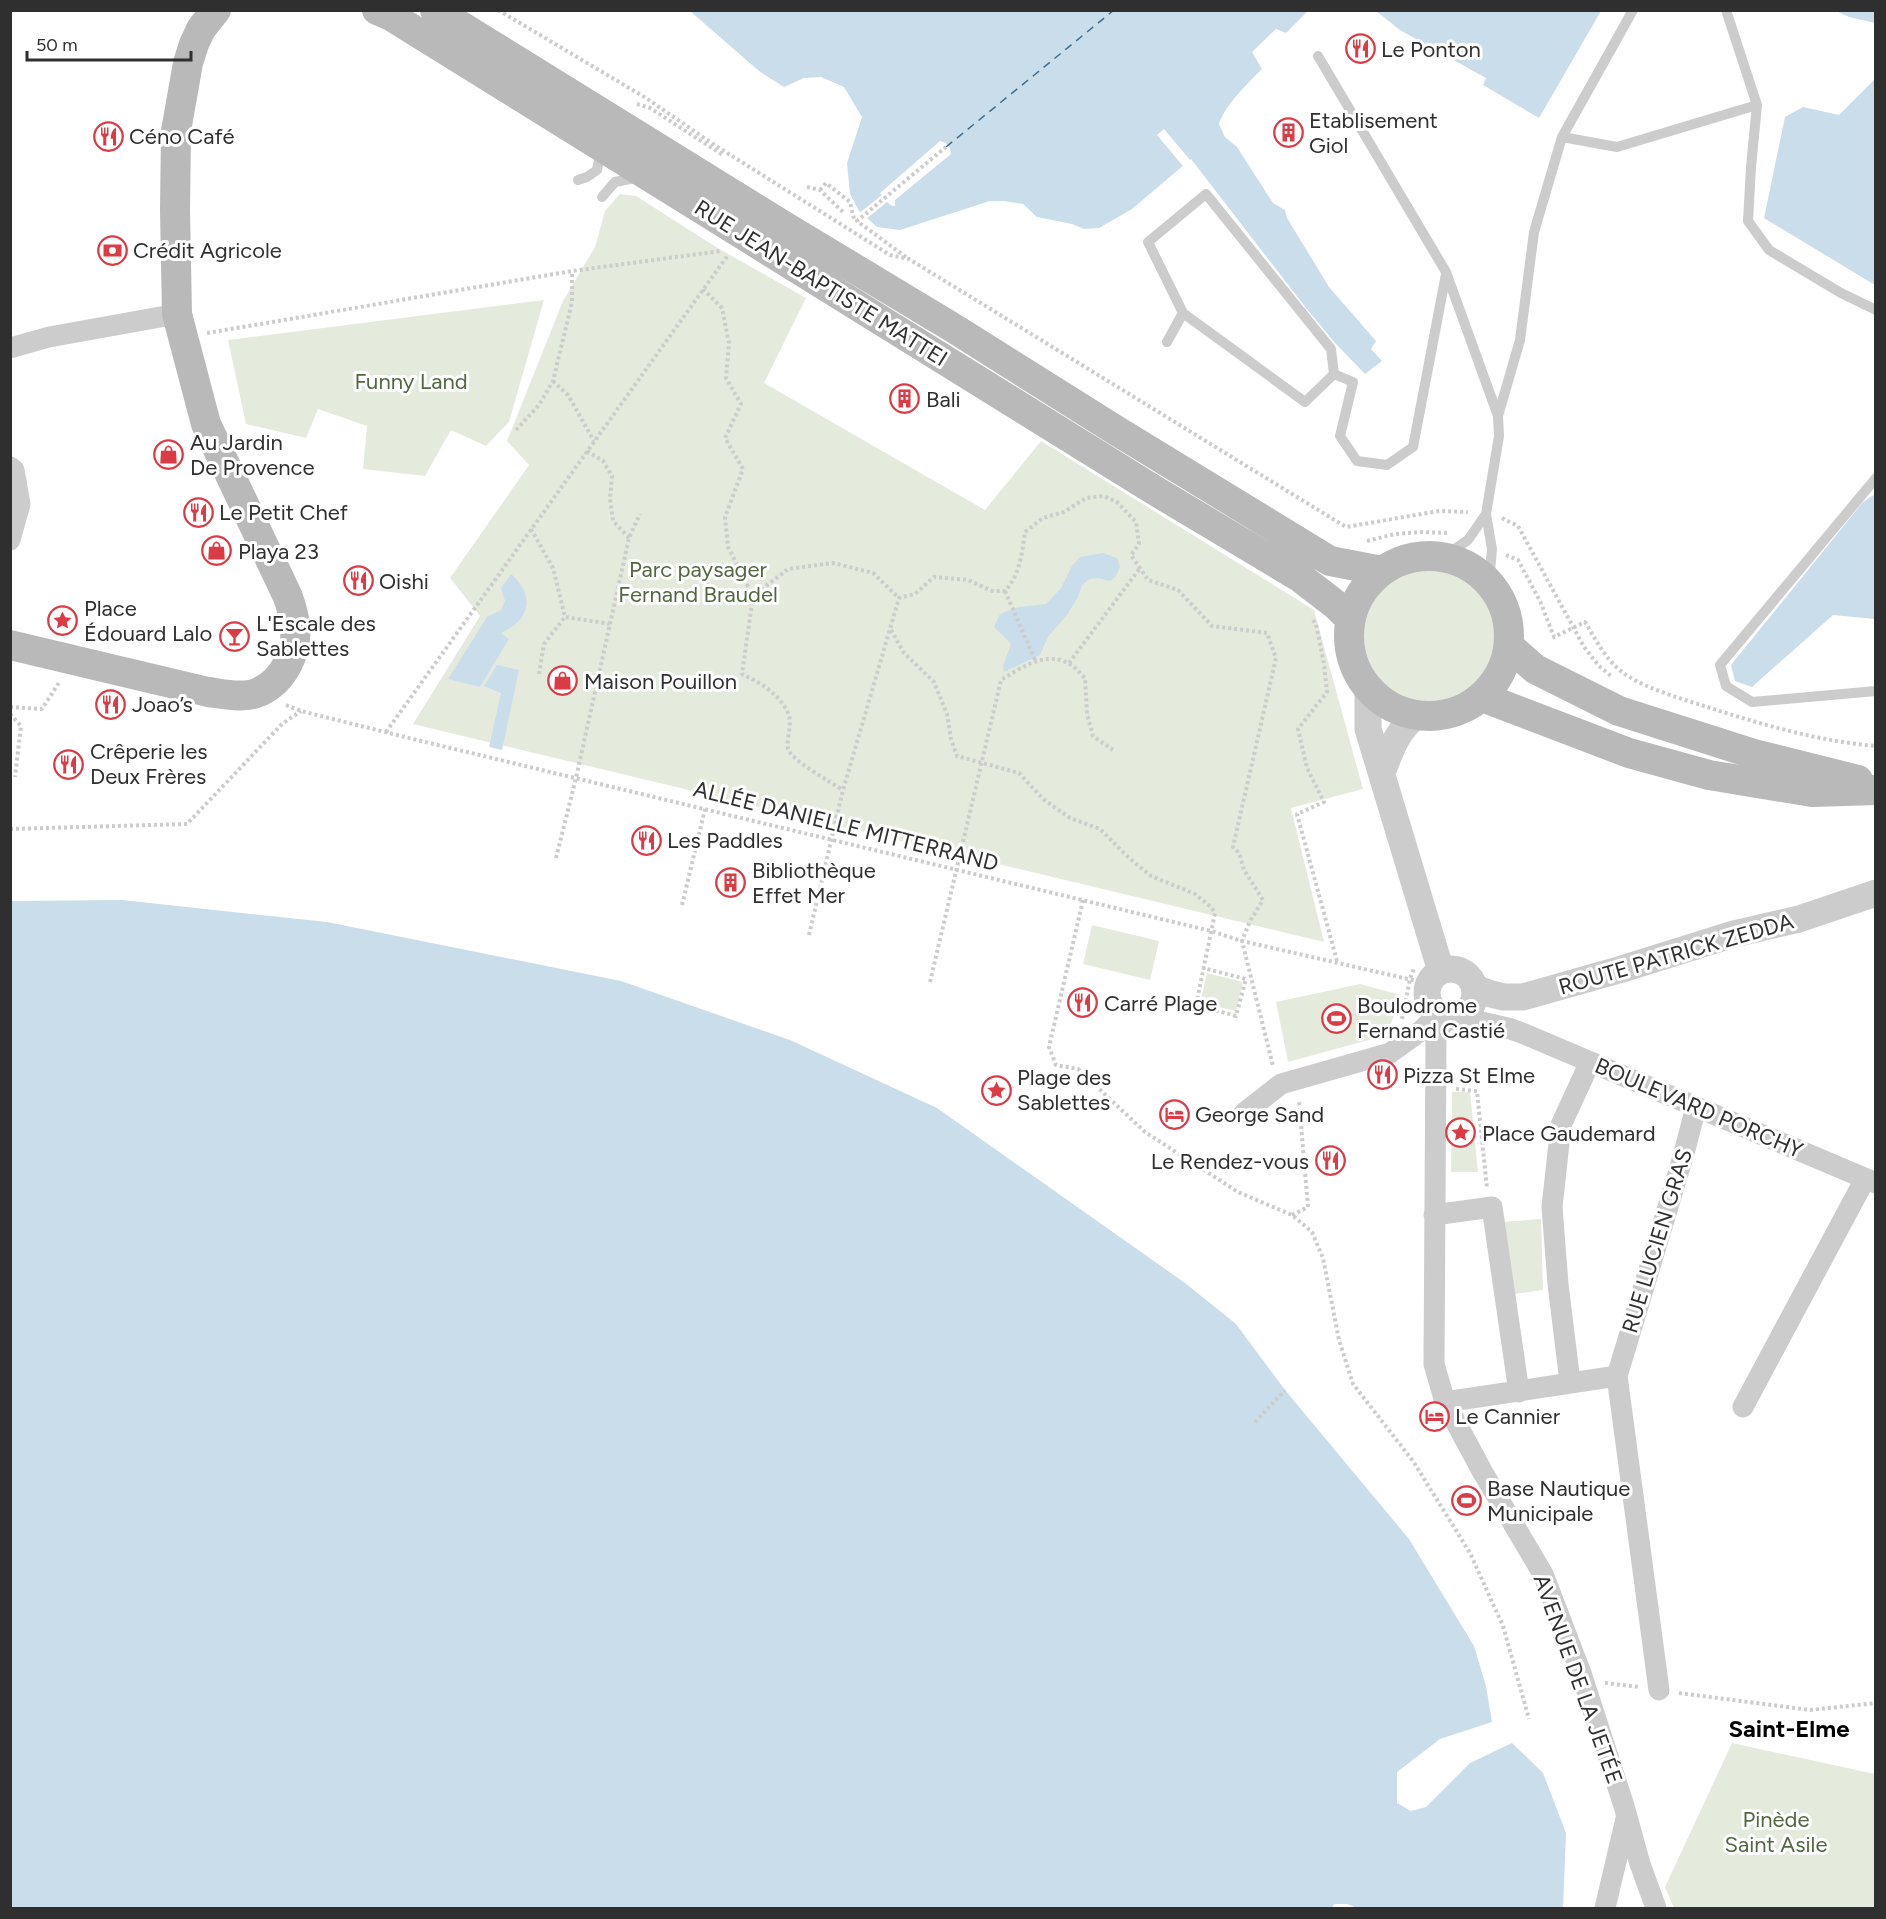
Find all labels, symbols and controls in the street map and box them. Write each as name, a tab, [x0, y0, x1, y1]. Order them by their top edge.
scale bar	[27, 24, 190, 62]
restaurant icon: Le Ponton	[1344, 33, 1376, 65]
text: 50 m	[36, 34, 78, 56]
place label: Le Ponton	[1381, 36, 1481, 63]
place label: Etablisement Giol	[1309, 107, 1438, 159]
building icon: Etablisement Giol	[1272, 117, 1304, 149]
restaurant icon: Céno Café	[92, 120, 124, 152]
place label: Céno Café	[129, 123, 235, 150]
street label: RUE JEAN-BAPTISTE MATTEI	[690, 194, 952, 372]
bank icon: Crédit Agricole	[96, 234, 128, 266]
place label: Crédit Agricole	[133, 237, 282, 264]
park label: Funny Land	[354, 368, 468, 395]
building icon: Bali	[889, 383, 921, 415]
place label: Bali	[926, 386, 961, 413]
place label: Au Jardin De Provence	[190, 429, 315, 481]
shop icon: Au Jardin De Provence	[153, 439, 185, 471]
restaurant icon: Le Petit Chef	[182, 496, 214, 528]
place label: Le Petit Chef	[219, 499, 349, 526]
shop icon: Playa 23	[201, 535, 233, 567]
place label: Playa 23	[238, 538, 319, 565]
park label: Parc paysager Fernand Braudel	[618, 556, 778, 608]
restaurant icon: Oishi	[342, 565, 374, 597]
place label: Oishi	[379, 568, 429, 595]
place label: Place Édouard Lalo	[84, 595, 212, 647]
place icon: Place Édouard Lalo	[47, 605, 79, 637]
place label: L'Escale des Sablettes	[256, 610, 376, 662]
bar icon: L'Escale des Sablettes	[219, 620, 251, 652]
shop icon: Maison Pouillon	[547, 665, 579, 697]
place label: Maison Pouillon	[584, 668, 737, 695]
restaurant icon: Joao’s	[95, 688, 127, 720]
place label: Joao’s	[132, 691, 193, 718]
place label: Crêperie les Deux Frères	[90, 738, 207, 790]
restaurant icon: Crêperie les Deux Frères	[53, 748, 85, 780]
street label: ALLÉE DANIELLE MITTERRAND	[691, 775, 1001, 877]
restaurant icon: Les Paddles	[630, 824, 662, 856]
place label: Les Paddles	[667, 827, 783, 854]
place label: Bibliothèque Effet Mer	[752, 857, 876, 909]
building icon: Bibliothèque Effet Mer	[715, 867, 747, 899]
street label: ROUTE PATRICK ZEDDA	[1555, 908, 1797, 1000]
restaurant icon: Carré Plage	[1067, 987, 1099, 1019]
place label: Carré Plage	[1104, 990, 1217, 1017]
place label: Boulodrome Fernand Castié	[1357, 992, 1505, 1044]
sports icon: Boulodrome Fernand Castié	[1320, 1002, 1352, 1034]
street label: BOULEVARD PORCHY	[1591, 1052, 1808, 1164]
restaurant icon: Pizza St Elme	[1366, 1059, 1398, 1091]
place label: Pizza St Elme	[1403, 1062, 1535, 1089]
place label: Plage des Sablettes	[1017, 1064, 1111, 1116]
place icon: Plage des Sablettes	[980, 1074, 1012, 1106]
hotel icon: George Sand	[1158, 1098, 1190, 1130]
place label: George Sand	[1195, 1101, 1324, 1128]
place icon: Place Gaudemard	[1445, 1117, 1477, 1149]
place label: Place Gaudemard	[1482, 1120, 1656, 1147]
restaurant icon: Le Rendez-vous	[1314, 1145, 1346, 1177]
street label: RUE LUCIEN GRAS	[1616, 1146, 1698, 1336]
place label: Le Rendez-vous	[1151, 1148, 1309, 1175]
hotel icon: Le Cannier	[1418, 1400, 1450, 1432]
place label: Le Cannier	[1455, 1403, 1561, 1430]
place label: Base Nautique Municipale	[1487, 1475, 1630, 1527]
sports icon: Base Nautique Municipale	[1450, 1485, 1482, 1517]
street label: AVENUE DE LA JETÉE	[1527, 1570, 1629, 1788]
district label: Saint-Elme	[1729, 1714, 1849, 1743]
park label: Pinède Saint Asile	[1725, 1806, 1827, 1858]

